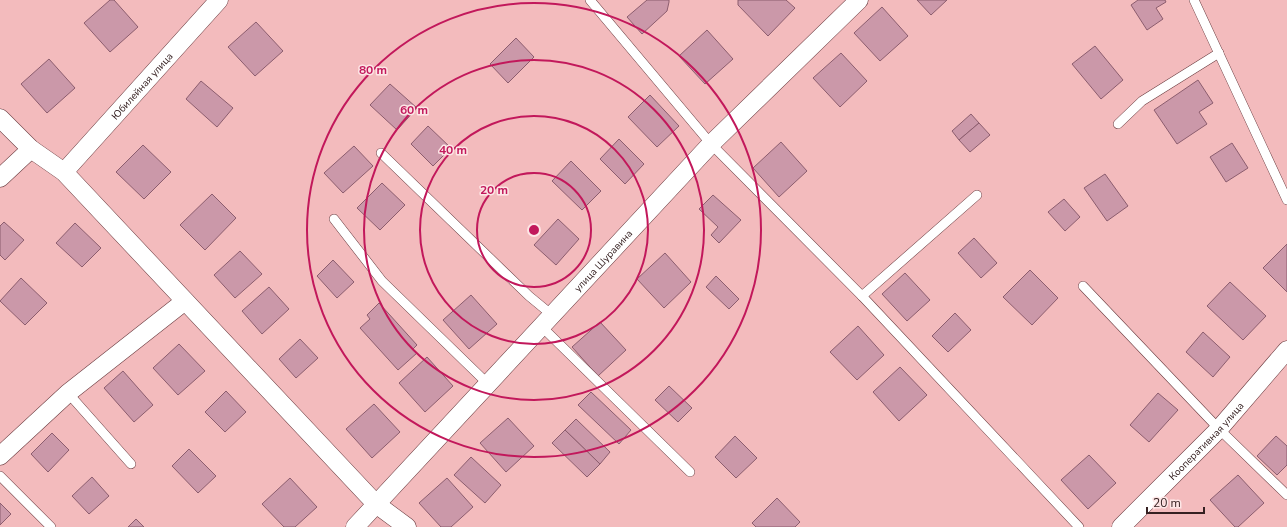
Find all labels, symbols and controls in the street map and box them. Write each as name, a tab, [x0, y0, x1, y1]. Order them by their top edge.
street label: Юбилейная улица	[108, 50, 176, 123]
text: 80 m	[359, 62, 387, 78]
text: 60 m	[400, 102, 428, 118]
text: 40 m	[439, 142, 467, 158]
text: 20 m	[480, 182, 508, 198]
centre of rings	[527, 223, 541, 237]
street label: улица Шуравина	[571, 227, 636, 295]
street label: Кооперативная улица	[1166, 399, 1247, 484]
scale bar	[1147, 489, 1204, 515]
text: 20 m	[1153, 495, 1181, 511]

